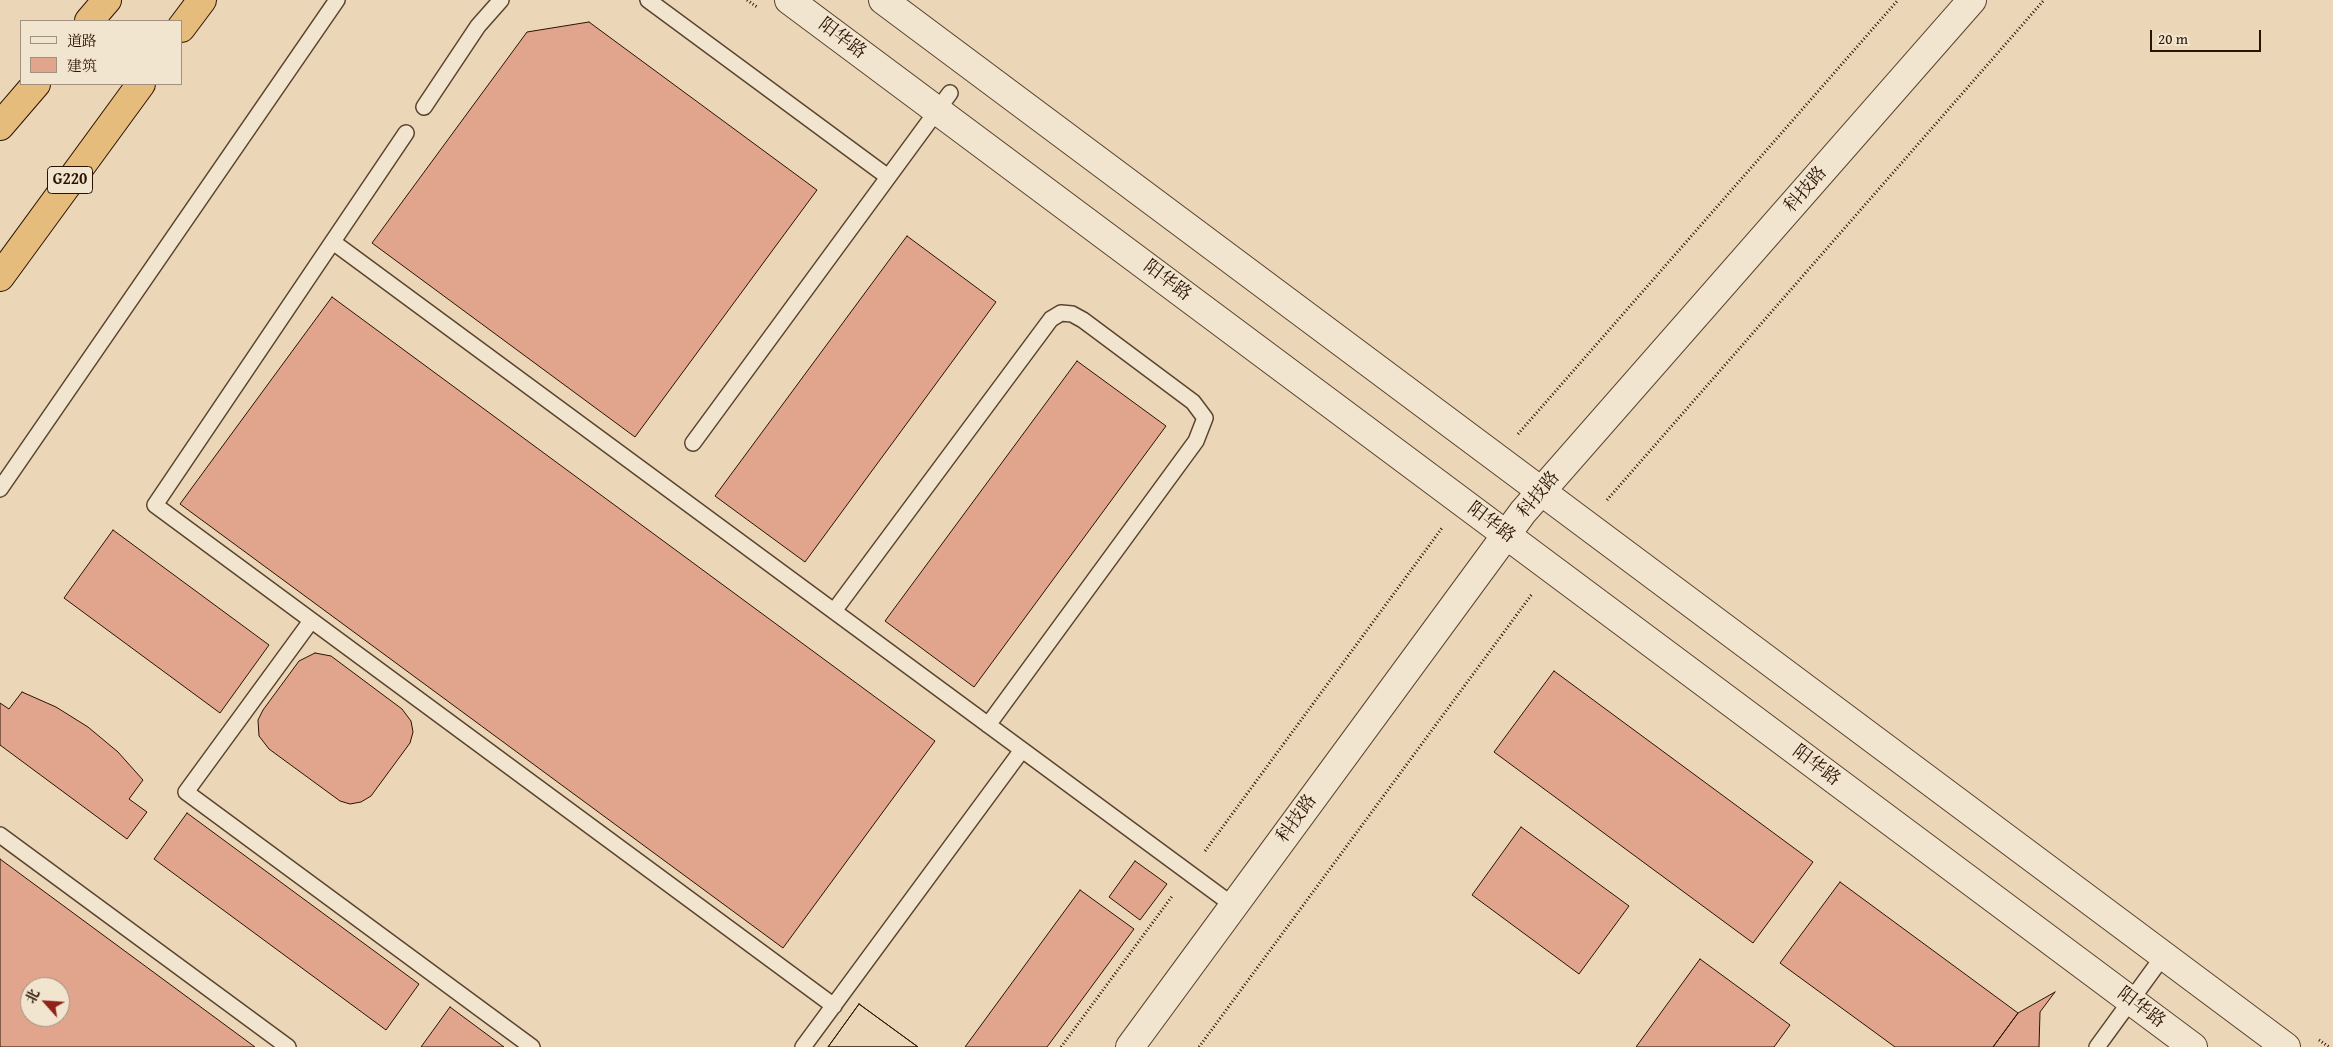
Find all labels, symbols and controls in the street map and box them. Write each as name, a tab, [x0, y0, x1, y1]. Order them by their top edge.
street label: 阳华路	[814, 14, 870, 64]
legend	[20, 20, 182, 85]
scale bar	[2153, 20, 2264, 52]
text: 20 m	[2158, 28, 2188, 49]
text: 道路	[67, 30, 97, 51]
text: 建筑	[67, 55, 97, 76]
street label: 科技路	[1780, 163, 1832, 217]
road number: G220	[48, 166, 92, 194]
street label: 阳华路	[1139, 256, 1195, 306]
street label: 科技路	[1513, 467, 1565, 523]
street label: 阳华路	[1463, 498, 1519, 548]
street label: 阳华路	[1788, 741, 1844, 791]
street label: 科技路	[1272, 791, 1322, 847]
north arrow	[20, 977, 70, 1027]
street label: 阳华路	[2113, 983, 2169, 1033]
text: 北	[20, 985, 44, 1007]

